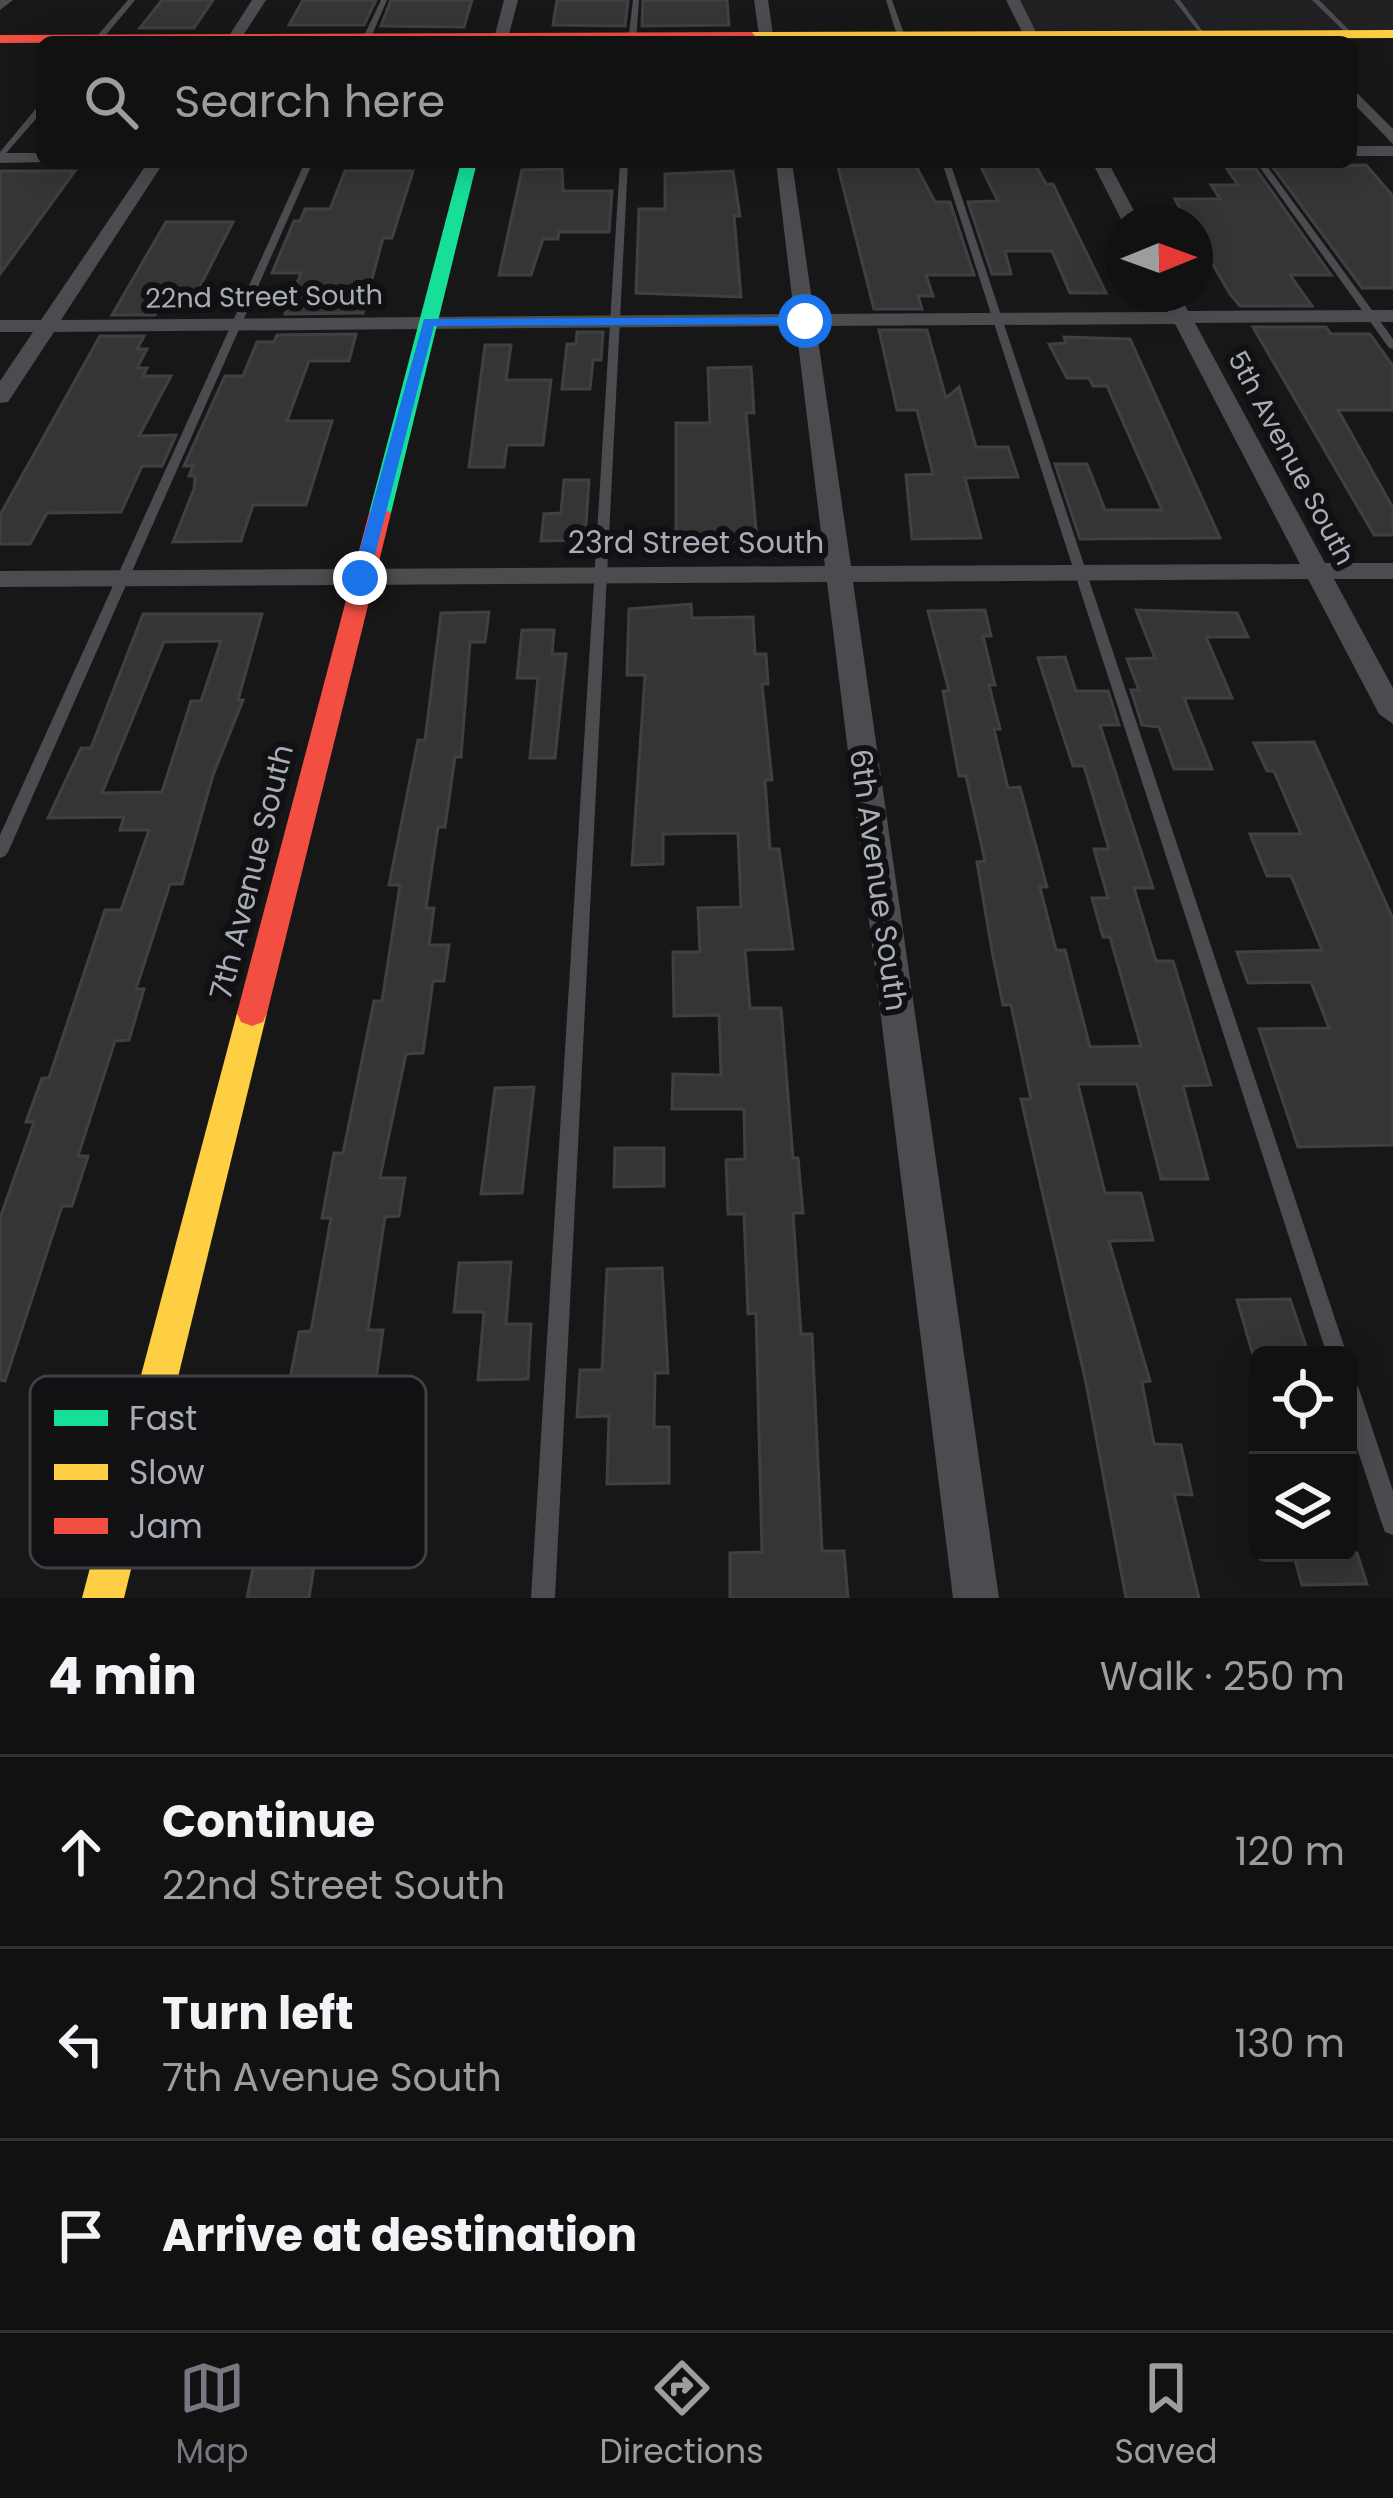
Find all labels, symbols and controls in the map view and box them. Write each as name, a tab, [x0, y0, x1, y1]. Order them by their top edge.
search box	[36, 36, 1357, 168]
icon: search	[78, 69, 144, 135]
text: Search here	[174, 70, 445, 133]
north arrow	[1105, 204, 1213, 312]
street label: 22nd Street South	[145, 276, 383, 317]
route start	[778, 294, 832, 348]
street label: 5th Avenue South	[1219, 344, 1364, 571]
street label: 23rd Street South	[568, 521, 824, 564]
route end	[333, 551, 387, 605]
street label: 7th Avenue South	[199, 740, 304, 1004]
street label: 6th Avenue South	[839, 746, 918, 1014]
map controls	[1249, 1346, 1357, 1562]
button: locate	[1249, 1346, 1357, 1454]
legend	[30, 1376, 426, 1568]
text: Fast	[129, 1395, 197, 1442]
text: Slow	[129, 1449, 205, 1496]
button: layers	[1249, 1454, 1357, 1562]
text: Jam	[129, 1503, 203, 1550]
text: 4 min	[48, 1640, 197, 1712]
text: Walk · 250 m	[1100, 1649, 1345, 1704]
text: Continue	[162, 1790, 375, 1853]
icon: ahead	[48, 1819, 114, 1885]
text: 120 m	[1235, 1824, 1345, 1879]
text: 22nd Street South	[162, 1858, 505, 1913]
text: Turn left	[162, 1982, 354, 2045]
icon: left	[48, 2011, 114, 2077]
text: 130 m	[1234, 2016, 1345, 2071]
text: 7th Avenue South	[162, 2050, 502, 2105]
icon: arrive	[48, 2203, 114, 2269]
text: Arrive at destination	[162, 2204, 637, 2267]
tab: Map	[176, 2355, 249, 2477]
tab: Directions	[600, 2355, 763, 2477]
tab: Saved	[1115, 2355, 1217, 2477]

